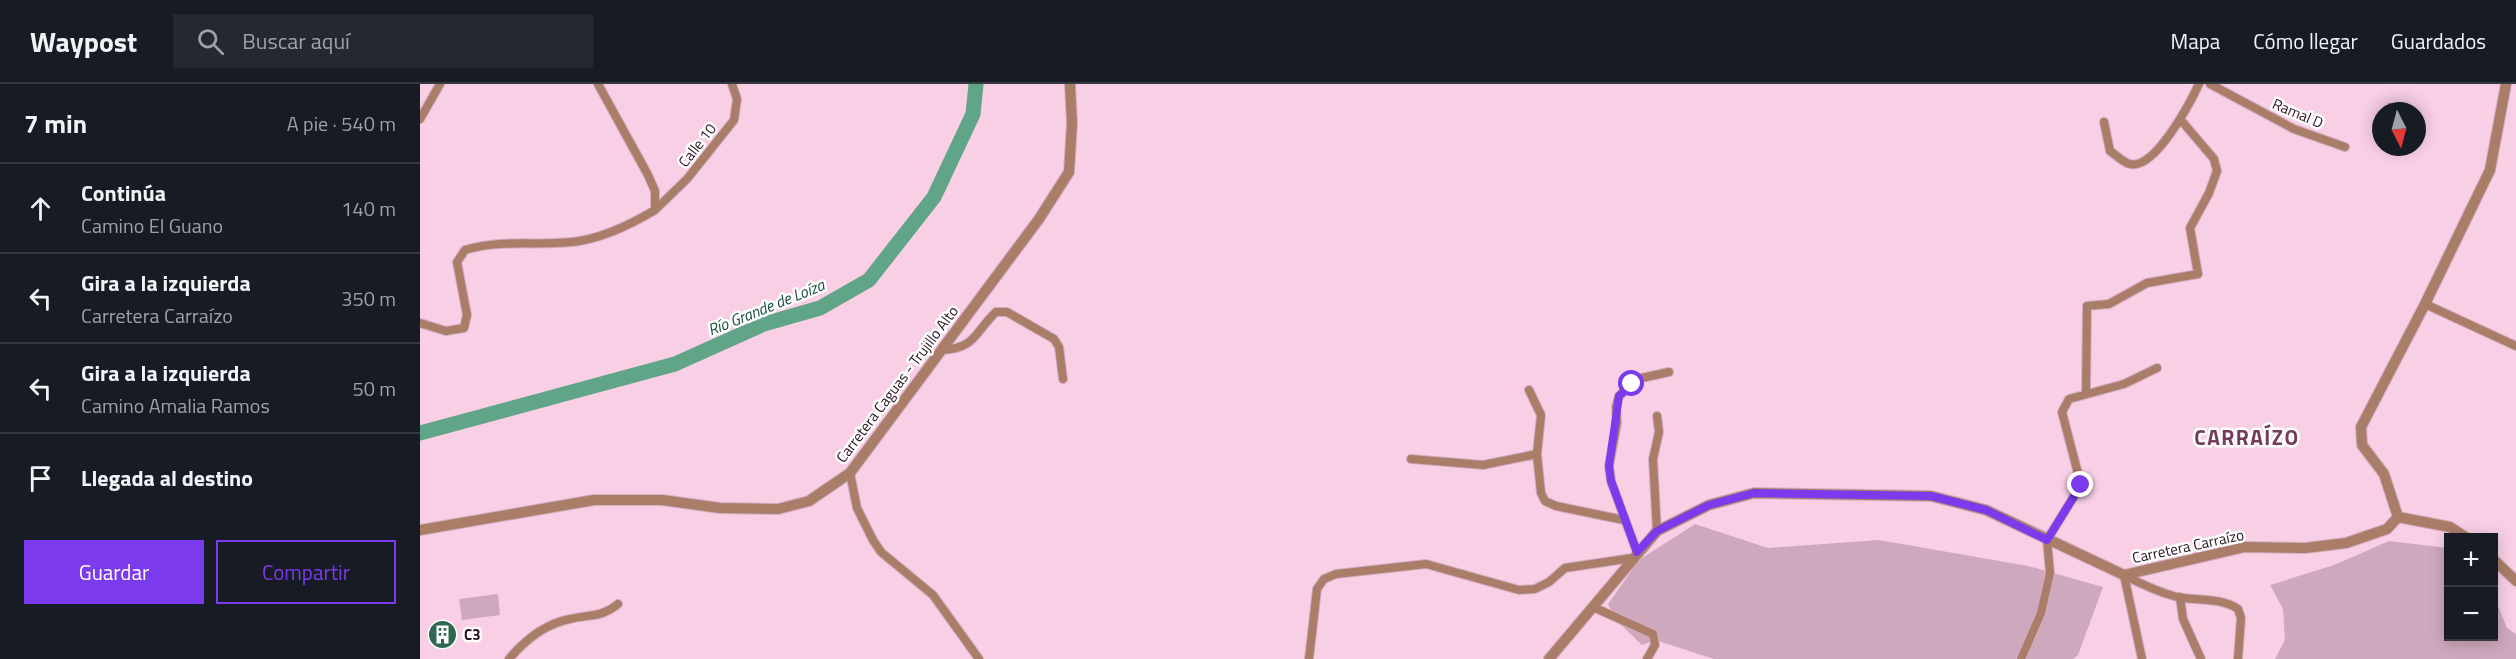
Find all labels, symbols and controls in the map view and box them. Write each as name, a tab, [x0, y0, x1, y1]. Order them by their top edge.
search box	[173, 14, 593, 68]
text: Waypost	[30, 20, 137, 63]
text: Buscar aquí	[242, 24, 350, 58]
icon: search	[194, 25, 227, 58]
text: Mapa	[2171, 25, 2220, 57]
text: Cómo llegar	[2253, 25, 2358, 57]
text: Guardados	[2391, 25, 2486, 57]
street label: Ramal D	[2269, 92, 2327, 134]
north arrow	[2372, 102, 2426, 156]
text: 7 min	[24, 104, 87, 143]
text: A pie · 540 m	[287, 108, 396, 139]
street label: Calle 10	[672, 118, 722, 172]
text: Continúa	[81, 176, 166, 210]
icon: ahead	[24, 192, 57, 225]
text: 140 m	[341, 193, 396, 224]
text: Camino El Guano	[81, 210, 223, 241]
text: Gira a la izquierda	[81, 266, 251, 300]
water label: Río Grande de Loíza	[704, 272, 829, 341]
icon: left	[24, 282, 57, 315]
text: 350 m	[341, 283, 396, 314]
text: Carretera Carraízo	[81, 300, 233, 331]
street label: Carretera Caguas - Trujillo Alto	[830, 301, 964, 467]
text: Gira a la izquierda	[81, 356, 251, 390]
route start	[1618, 370, 1644, 396]
icon: left	[24, 372, 57, 405]
text: 50 m	[352, 373, 396, 404]
text: Camino Amalia Ramos	[81, 390, 270, 421]
district label: CARRAÍZO	[2194, 421, 2300, 453]
text: Llegada al destino	[81, 461, 253, 495]
icon: arrive	[24, 462, 57, 495]
route end	[2067, 471, 2093, 497]
street label: Carretera Carraízo	[2130, 523, 2246, 569]
map controls	[2444, 533, 2498, 641]
button: +	[2444, 533, 2498, 587]
button: Guardar	[24, 540, 204, 604]
button: Compartir	[216, 540, 396, 604]
button: −	[2444, 587, 2498, 641]
building icon: C3	[427, 618, 459, 650]
place label: C3	[464, 623, 481, 646]

